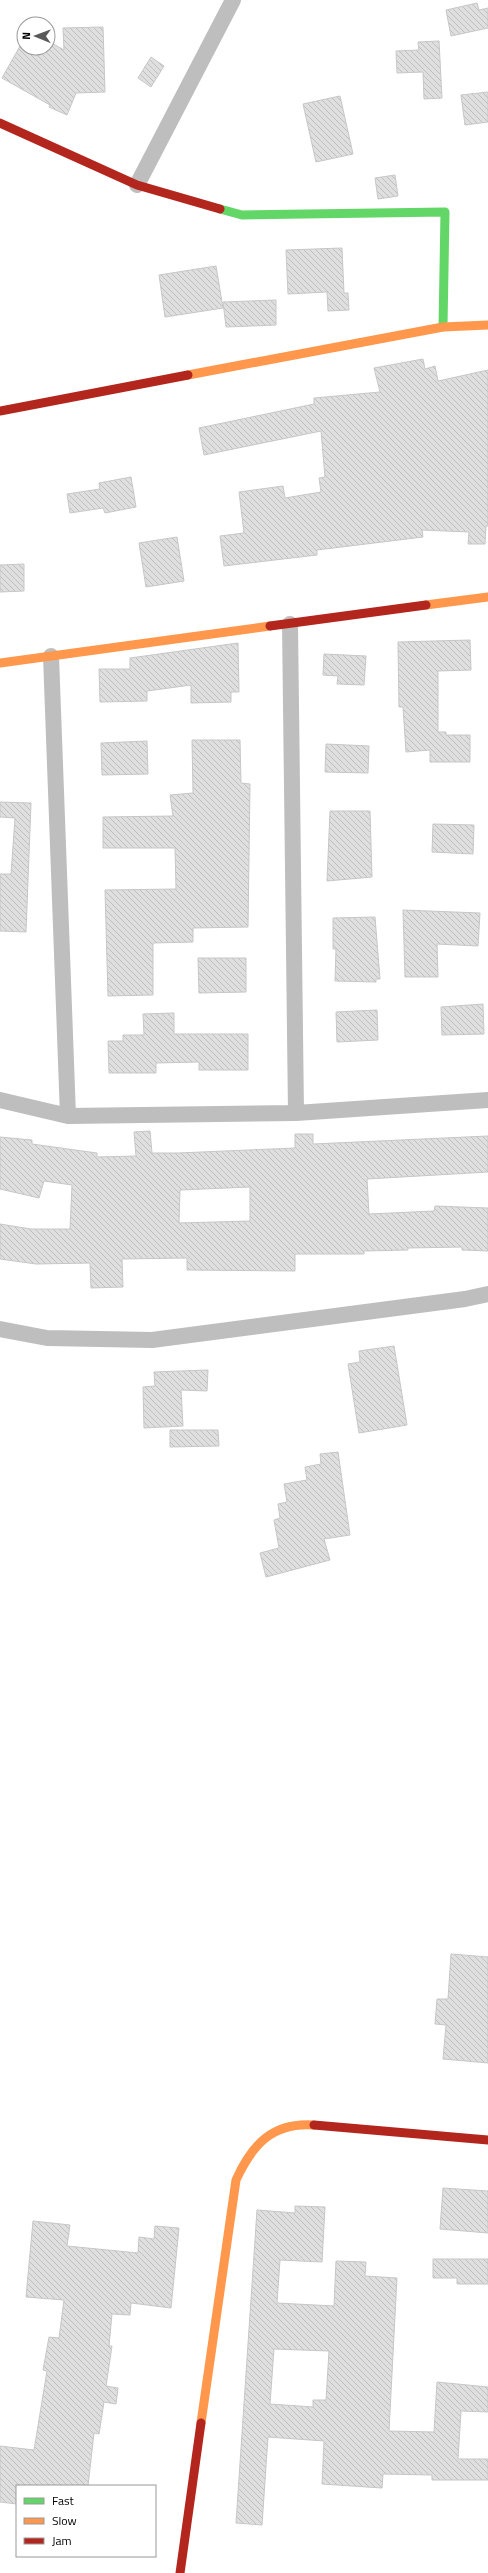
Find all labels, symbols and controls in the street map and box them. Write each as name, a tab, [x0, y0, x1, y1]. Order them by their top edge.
north arrow	[16, 16, 56, 56]
text: N	[18, 32, 34, 40]
legend	[16, 2485, 156, 2557]
text: Fast	[52, 2491, 75, 2510]
text: Slow	[52, 2511, 77, 2530]
text: Jam	[52, 2531, 72, 2550]

